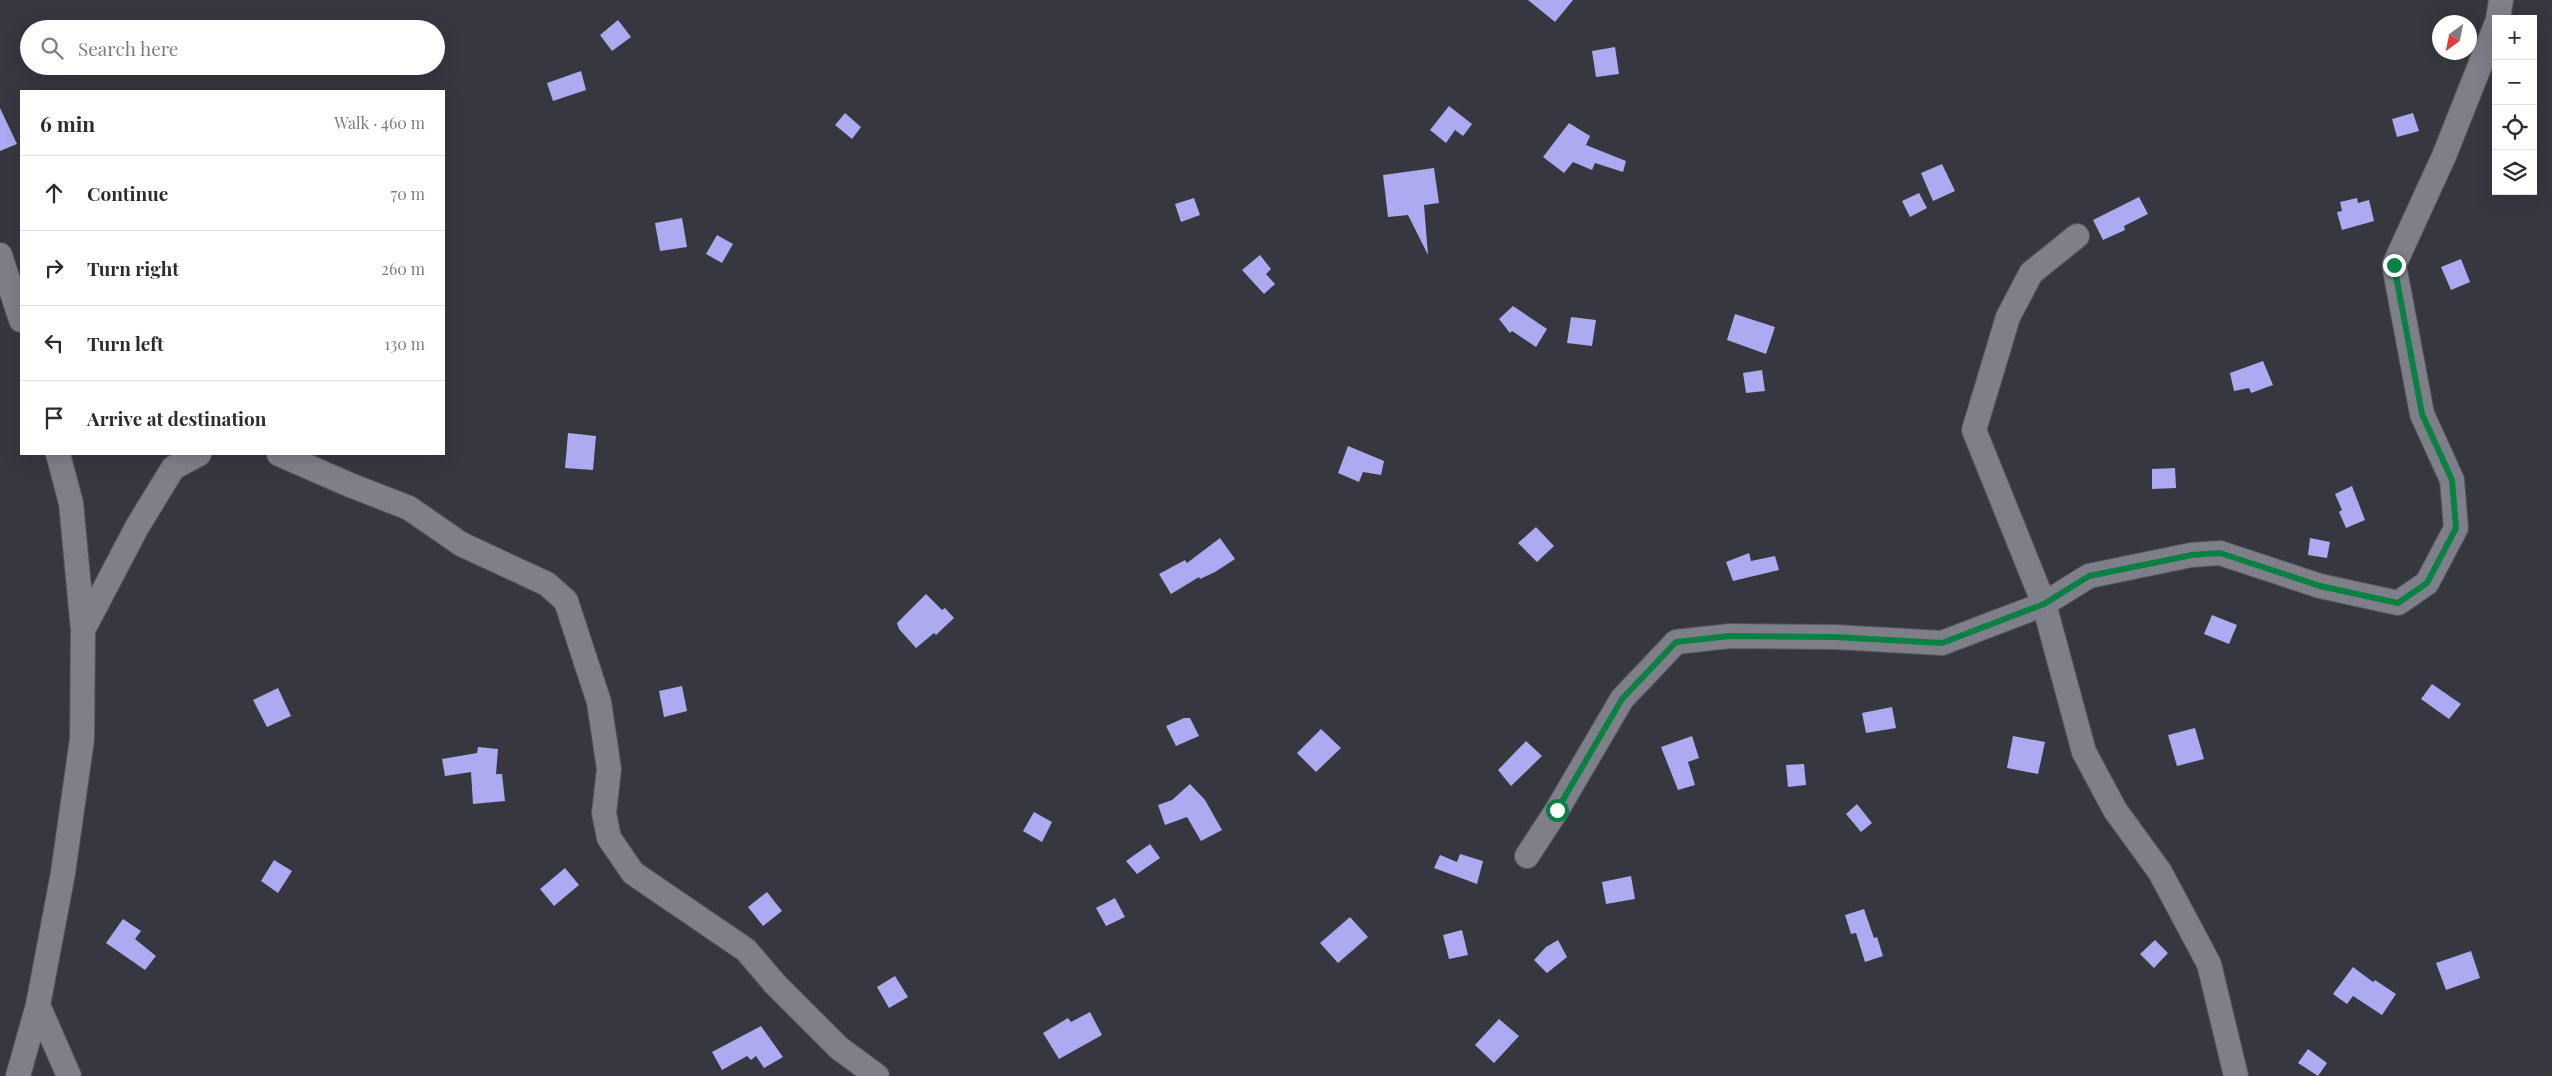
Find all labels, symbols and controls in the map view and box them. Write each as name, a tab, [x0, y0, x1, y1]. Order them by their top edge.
north arrow	[2432, 15, 2477, 60]
map controls	[2492, 15, 2537, 195]
button: +	[2492, 15, 2537, 60]
search box	[20, 20, 445, 75]
icon: search	[38, 34, 66, 62]
text: Search here	[78, 35, 178, 61]
button: −	[2492, 60, 2537, 105]
button: locate	[2492, 105, 2537, 150]
text: 6 min	[40, 109, 95, 137]
text: Walk · 460 m	[334, 112, 425, 133]
button: layers	[2492, 150, 2537, 195]
icon: ahead	[40, 179, 68, 207]
text: Continue	[87, 180, 168, 206]
text: 70 m	[391, 183, 425, 204]
icon: right	[40, 254, 68, 282]
route end	[2383, 254, 2406, 277]
text: Turn right	[87, 255, 179, 281]
text: 260 m	[381, 258, 425, 279]
icon: left	[40, 329, 68, 357]
text: Turn left	[87, 330, 164, 356]
text: 130 m	[384, 333, 425, 354]
icon: arrive	[40, 404, 68, 432]
text: Arrive at destination	[87, 405, 267, 431]
route start	[1546, 799, 1569, 822]

